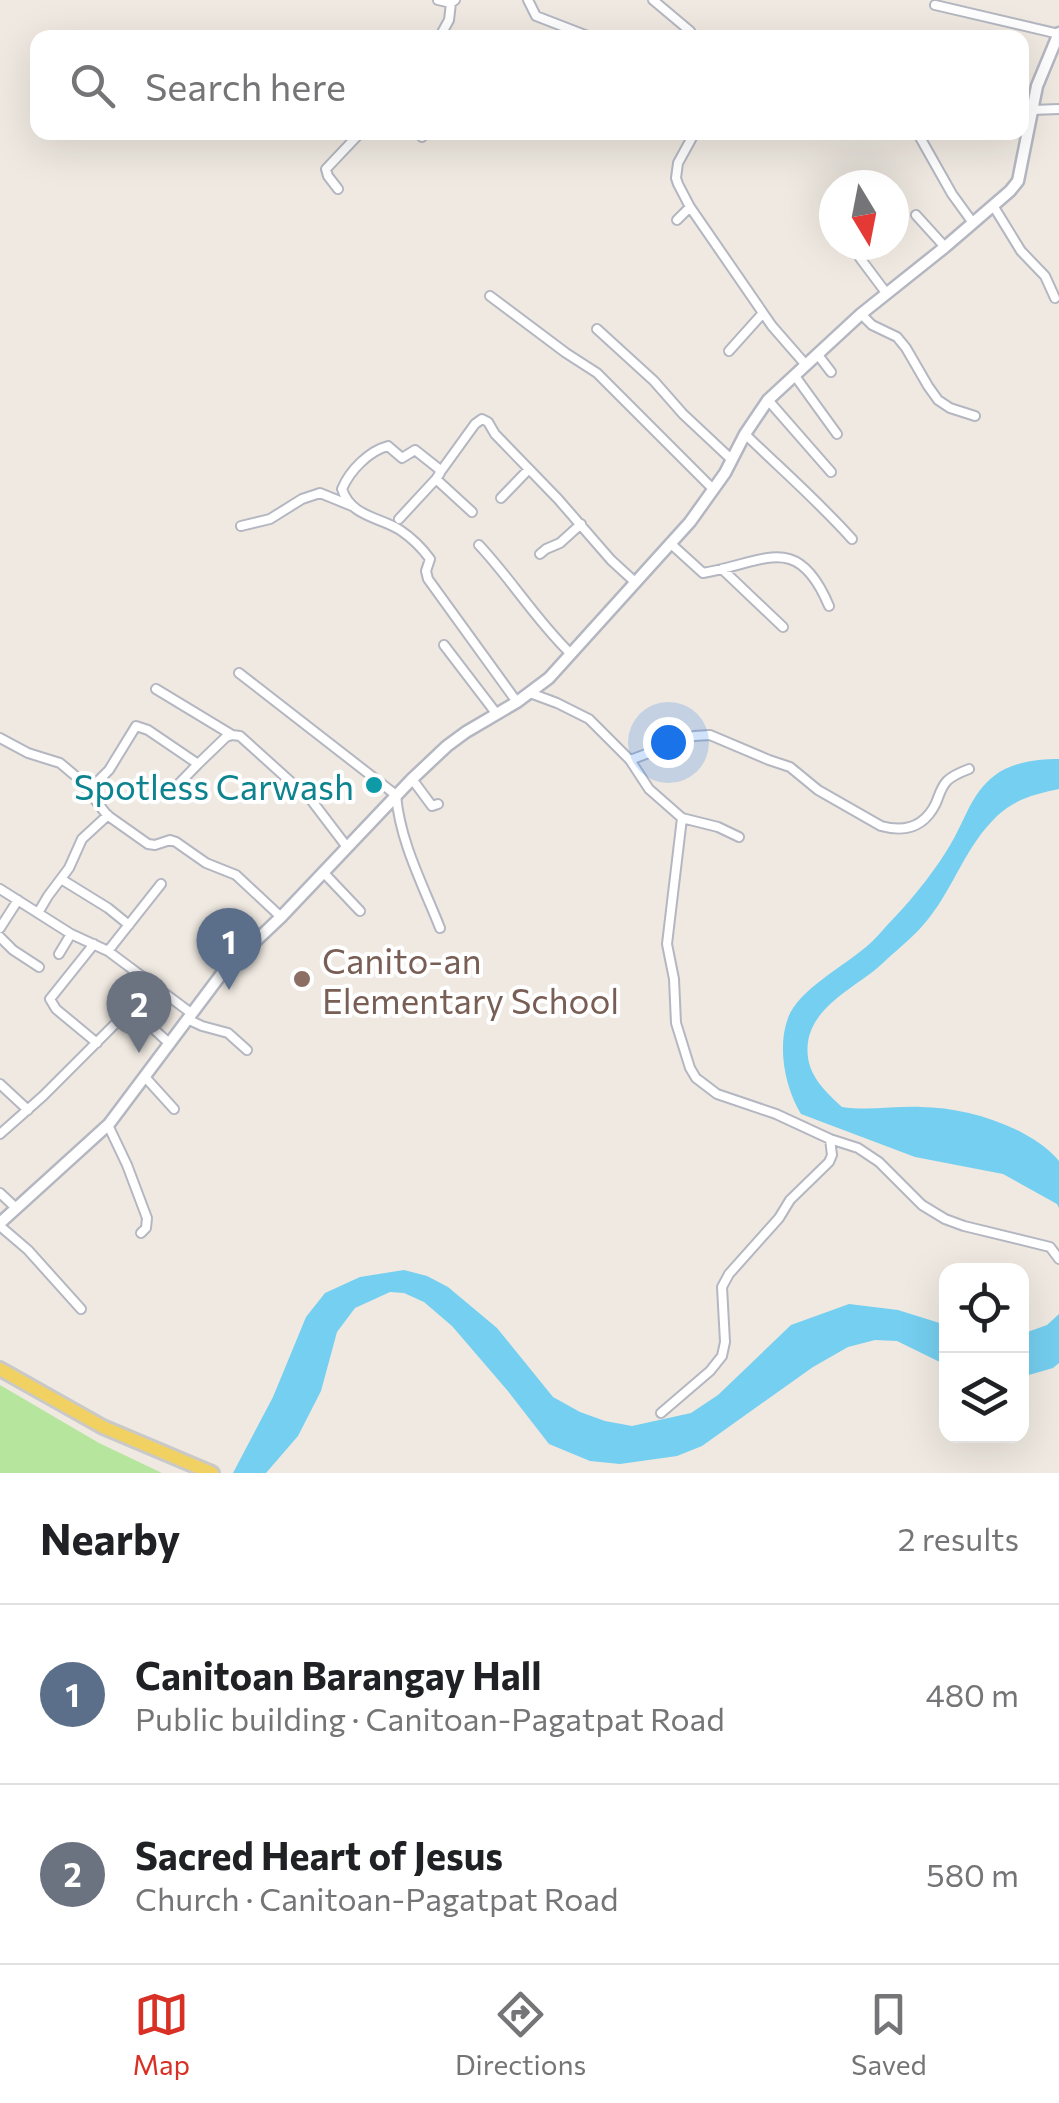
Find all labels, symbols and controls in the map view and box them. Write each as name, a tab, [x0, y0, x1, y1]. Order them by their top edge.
search box	[30, 30, 1029, 140]
icon: search	[65, 58, 120, 113]
text: Search here	[145, 62, 346, 109]
north arrow	[819, 170, 909, 260]
your location	[643, 717, 694, 768]
place label: Spotless Carwash	[74, 764, 354, 807]
marker: Spotless Carwash	[363, 774, 385, 796]
pin: 1	[196, 908, 262, 990]
place label: Canito-an Elementary School	[322, 938, 619, 1021]
marker: Canito-an Elementary School	[291, 968, 313, 990]
pin: 2	[106, 970, 172, 1053]
map controls	[939, 1263, 1029, 1443]
button: locate	[939, 1263, 1029, 1353]
button: layers	[939, 1353, 1029, 1443]
text: Nearby	[40, 1512, 180, 1564]
text: 2 results	[898, 1518, 1019, 1558]
text: Canitoan Barangay Hall	[135, 1651, 542, 1698]
text: 1	[65, 1674, 80, 1714]
text: 480 m	[925, 1674, 1019, 1714]
text: Public building · Canitoan-Pagatpat Road	[135, 1698, 725, 1738]
text: Sacred Heart of Jesus	[135, 1831, 503, 1878]
text: 2	[63, 1854, 82, 1894]
text: 580 m	[926, 1854, 1019, 1894]
text: Church · Canitoan-Pagatpat Road	[135, 1878, 619, 1918]
tab: Map	[132, 1987, 190, 2081]
tab: Directions	[455, 1987, 586, 2081]
tab: Saved	[851, 1987, 927, 2081]

